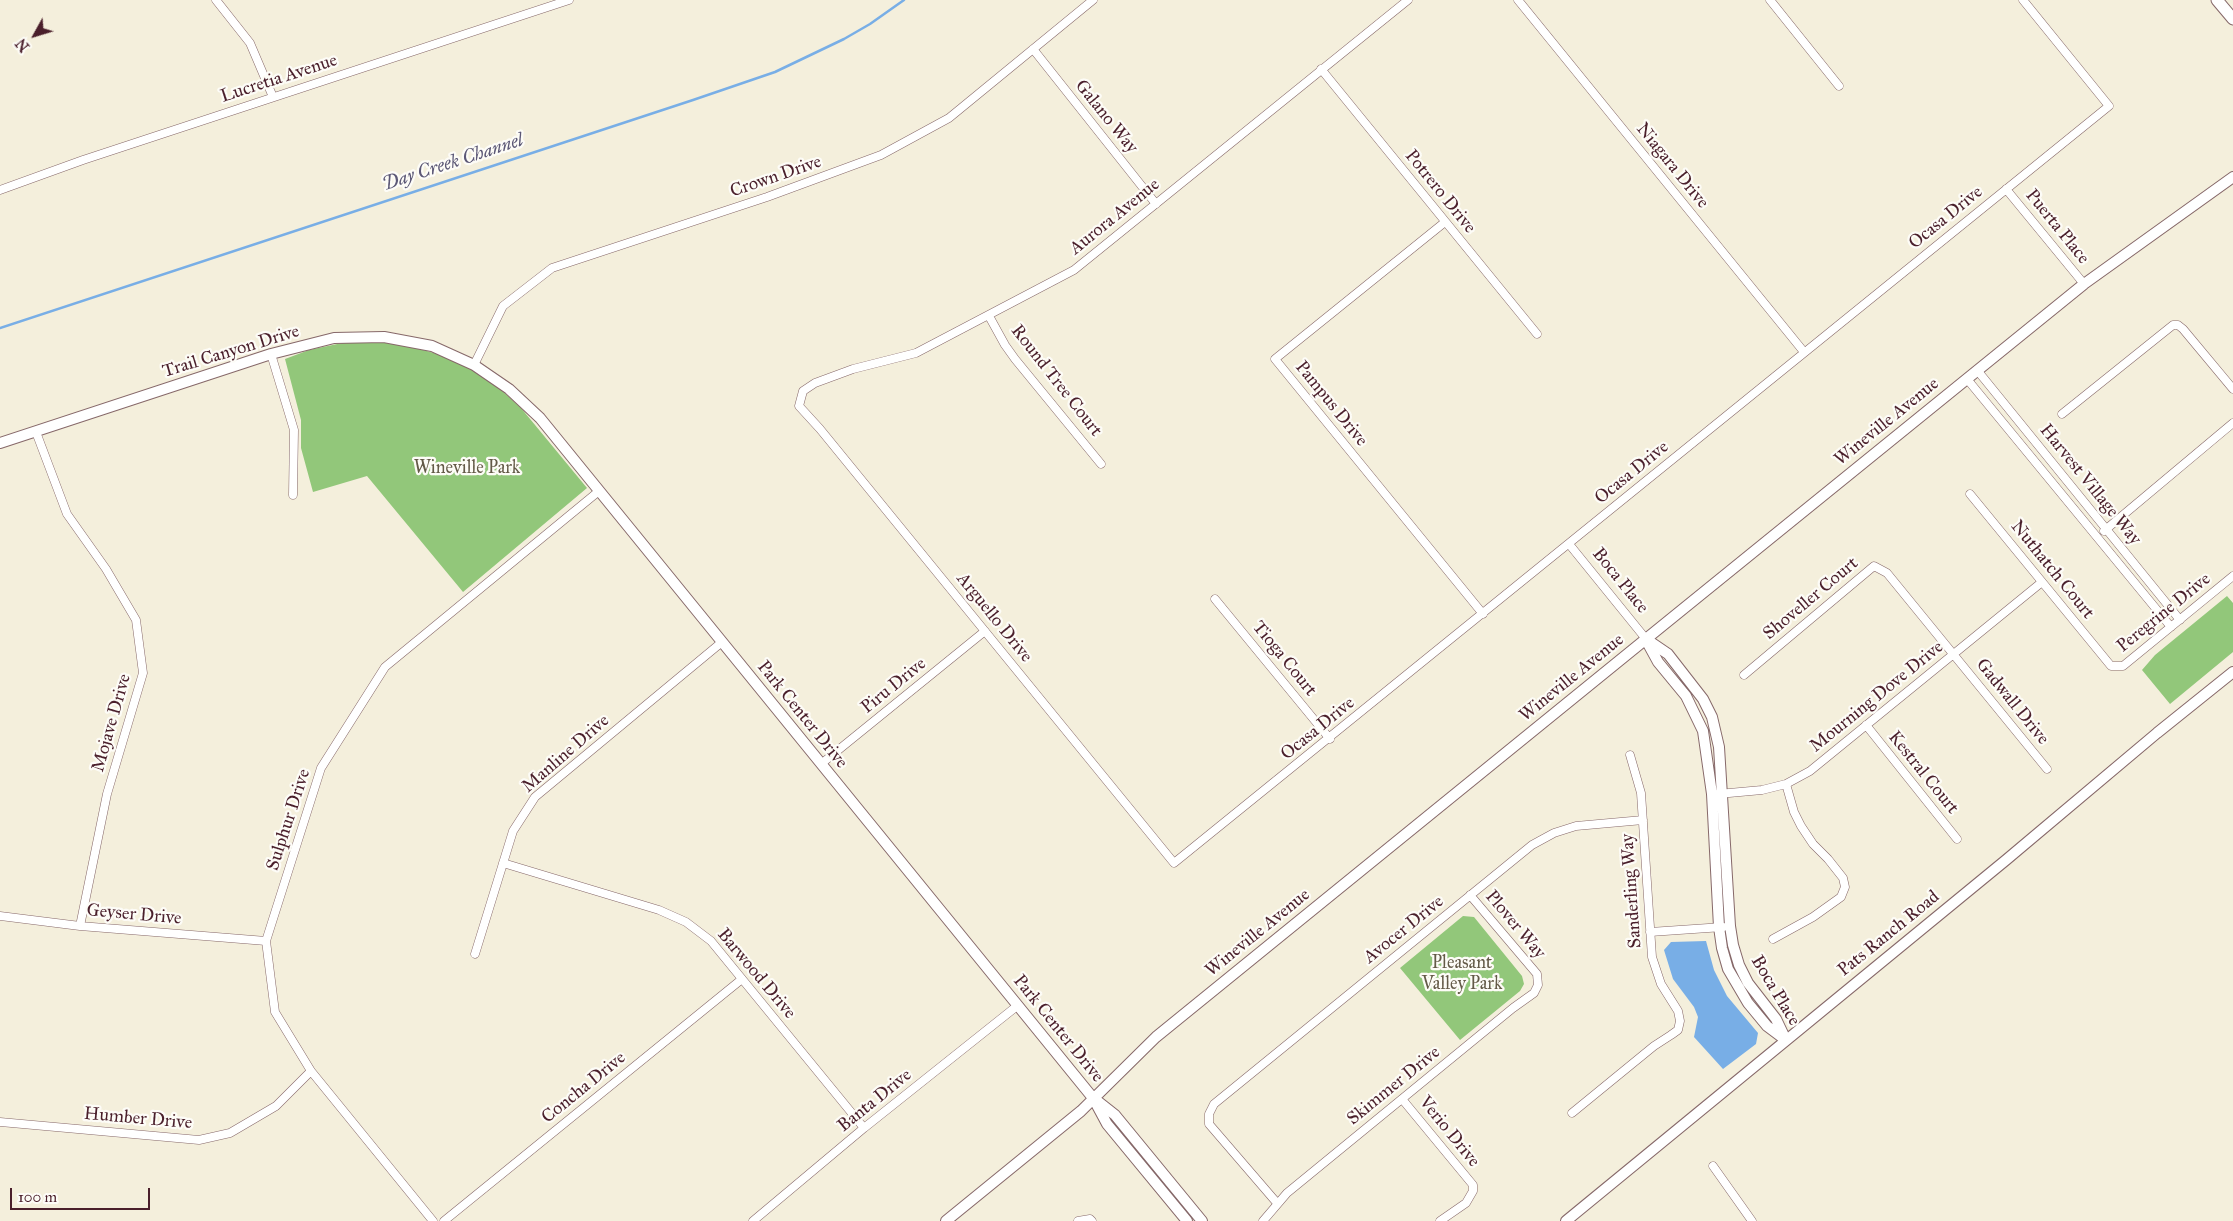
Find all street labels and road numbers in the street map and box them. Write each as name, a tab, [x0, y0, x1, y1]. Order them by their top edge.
street label: Lucretia Avenue	[218, 50, 340, 108]
street label: Galano Way	[1070, 76, 1142, 158]
street label: Niagara Drive	[1631, 119, 1713, 213]
street label: Potrero Drive	[1400, 146, 1480, 238]
street label: Crown Drive	[728, 151, 824, 203]
street label: Aurora Avenue	[1066, 174, 1164, 260]
street label: Ocasa Drive	[1905, 182, 1987, 254]
street label: Puerta Place	[2020, 185, 2094, 269]
street label: Trail Canyon Drive	[160, 321, 302, 383]
street label: Round Tree Court	[1006, 321, 1106, 441]
street label: Pampus Drive	[1290, 357, 1372, 451]
street label: Wineville Avenue	[1830, 373, 1944, 471]
street label: Harvest Village Way	[2035, 420, 2145, 550]
street label: Ocasa Drive	[1591, 437, 1673, 509]
street label: Nuthatch Court	[2006, 516, 2098, 624]
street label: Boca Place	[1587, 544, 1653, 618]
street label: Shoveller Court	[1759, 553, 1863, 645]
street label: Arguello Drive	[951, 569, 1037, 667]
street label: Peregrine Drive	[2113, 569, 2215, 657]
street label: Tioga Court	[1247, 617, 1321, 701]
street label: Wineville Avenue	[1515, 629, 1629, 727]
street label: Mourning Dove Drive	[1806, 637, 1948, 757]
street label: Piru Drive	[857, 653, 931, 719]
street label: Gadwall Drive	[1971, 655, 2053, 749]
street label: Park Center Drive	[752, 657, 852, 773]
street label: Mojave Drive	[88, 672, 136, 774]
street label: Ocasa Drive	[1277, 693, 1359, 765]
street label: Manline Drive	[518, 710, 614, 798]
street label: Kestral Court	[1883, 727, 1963, 819]
street label: Sulphur Drive	[262, 767, 316, 873]
street label: Sanderling Way	[1617, 833, 1647, 949]
street label: Wineville Avenue	[1201, 884, 1315, 982]
street label: Plover Way	[1480, 886, 1550, 964]
street label: Pats Ranch Road	[1834, 887, 1944, 981]
street label: Avocer Drive	[1360, 891, 1448, 969]
street label: Geyser Drive	[86, 900, 182, 930]
street label: Barwood Drive	[712, 925, 800, 1023]
street label: Boca Place	[1746, 952, 1804, 1030]
street label: Park Center Drive	[1008, 971, 1108, 1087]
street label: Skimmer Drive	[1343, 1042, 1445, 1130]
street label: Concha Drive	[538, 1048, 630, 1128]
street label: Banta Drive	[834, 1065, 916, 1137]
street label: Verio Drive	[1414, 1092, 1484, 1172]
street label: Humber Drive	[83, 1104, 193, 1134]

